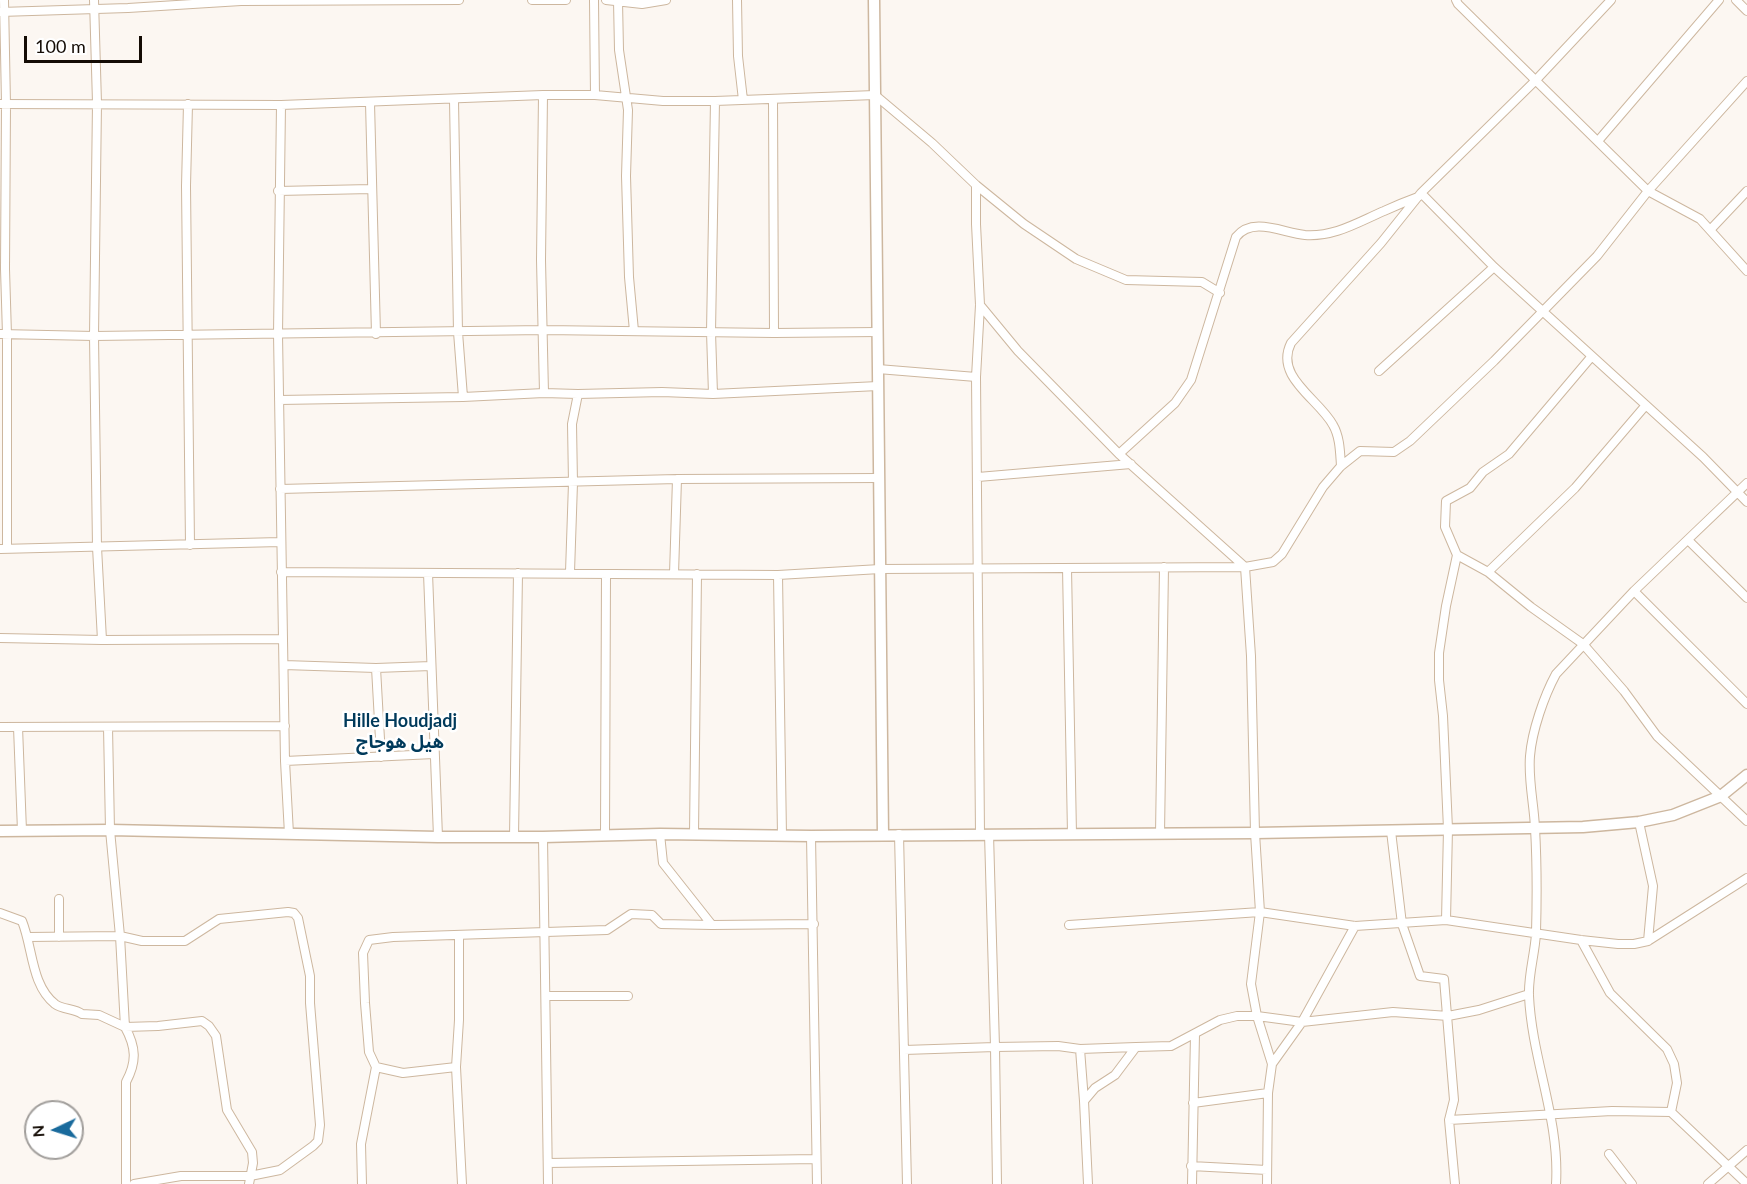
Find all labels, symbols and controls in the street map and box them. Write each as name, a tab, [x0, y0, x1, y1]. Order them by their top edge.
scale bar	[27, 24, 146, 62]
text: 100 m	[35, 35, 86, 57]
district label: Hille Houdjadj هيل هوجاج	[343, 710, 457, 752]
north arrow	[24, 1100, 84, 1160]
text: N	[28, 1124, 47, 1138]

